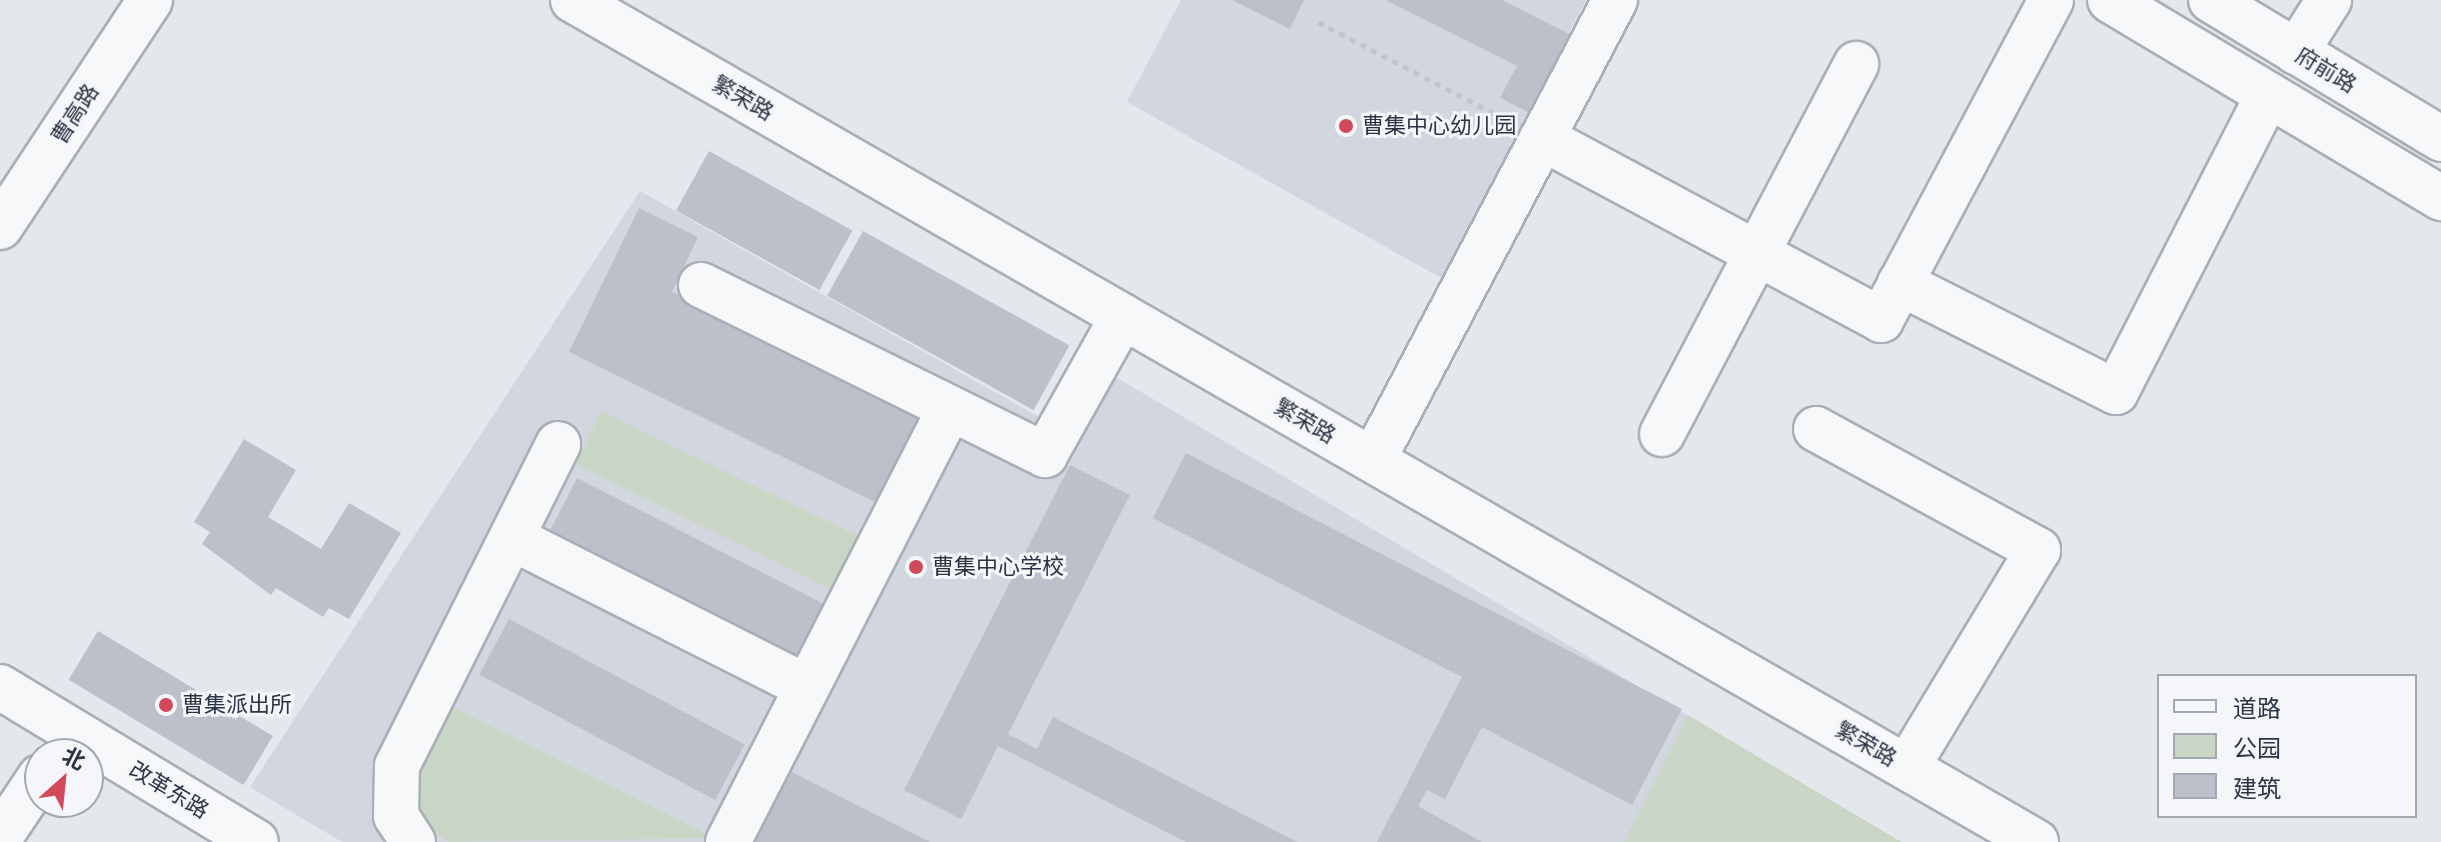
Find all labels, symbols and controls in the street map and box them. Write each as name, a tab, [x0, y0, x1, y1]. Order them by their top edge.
street label: 府前路	[2291, 42, 2361, 98]
street label: 繁荣路	[708, 70, 778, 126]
street label: 曹高路	[46, 79, 104, 149]
place label: 曹集中心幼儿园	[1362, 113, 1516, 139]
marker: 曹集中心幼儿园	[1337, 117, 1355, 135]
street label: 繁荣路	[1270, 393, 1340, 449]
place label: 曹集中心学校	[932, 554, 1064, 580]
marker: 曹集中心学校	[907, 558, 925, 576]
legend	[2157, 674, 2417, 818]
place label: 曹集派出所	[182, 692, 292, 718]
text: 道路	[2233, 693, 2281, 724]
marker: 曹集派出所	[157, 696, 175, 714]
street label: 繁荣路	[1831, 716, 1901, 772]
text: 公园	[2233, 733, 2281, 764]
north arrow	[24, 738, 104, 818]
text: 北	[58, 741, 90, 776]
street label: 改革东路	[124, 756, 214, 824]
text: 建筑	[2233, 773, 2281, 804]

